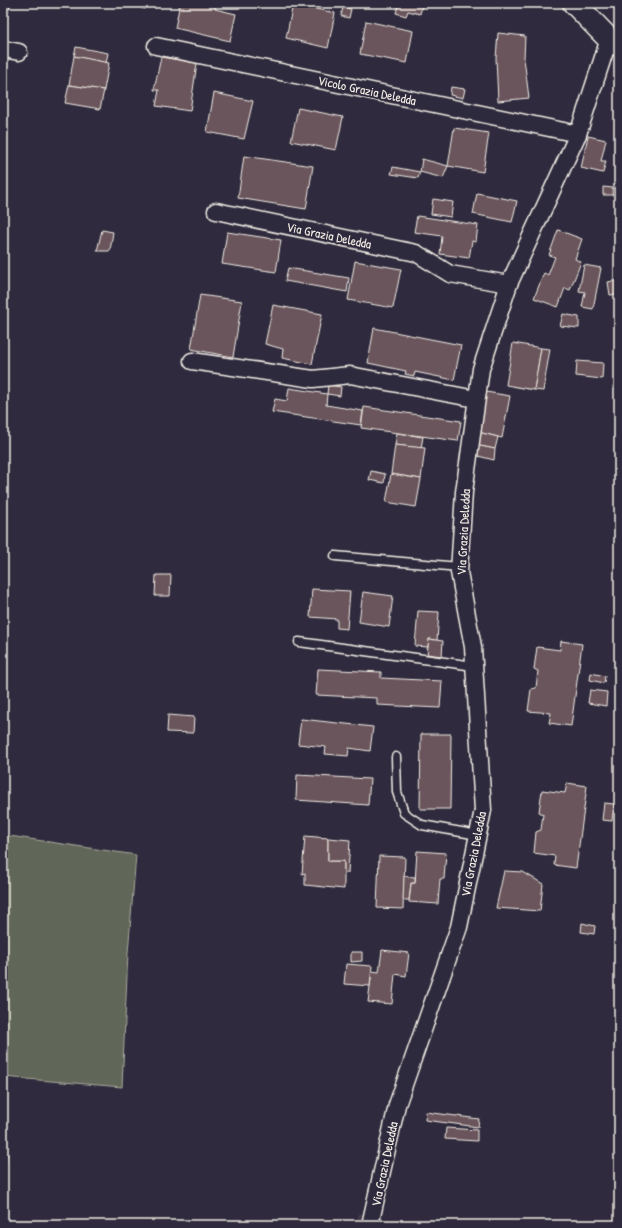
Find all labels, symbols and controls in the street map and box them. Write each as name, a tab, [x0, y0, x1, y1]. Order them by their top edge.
street label: Vicolo Grazia Deledda	[316, 71, 418, 109]
street label: Via Grazia Deledda	[285, 217, 373, 253]
street label: Via Grazia Deledda	[452, 488, 474, 576]
street label: Via Grazia Deledda	[456, 810, 490, 898]
street label: Via Grazia Deledda	[366, 1120, 402, 1208]

